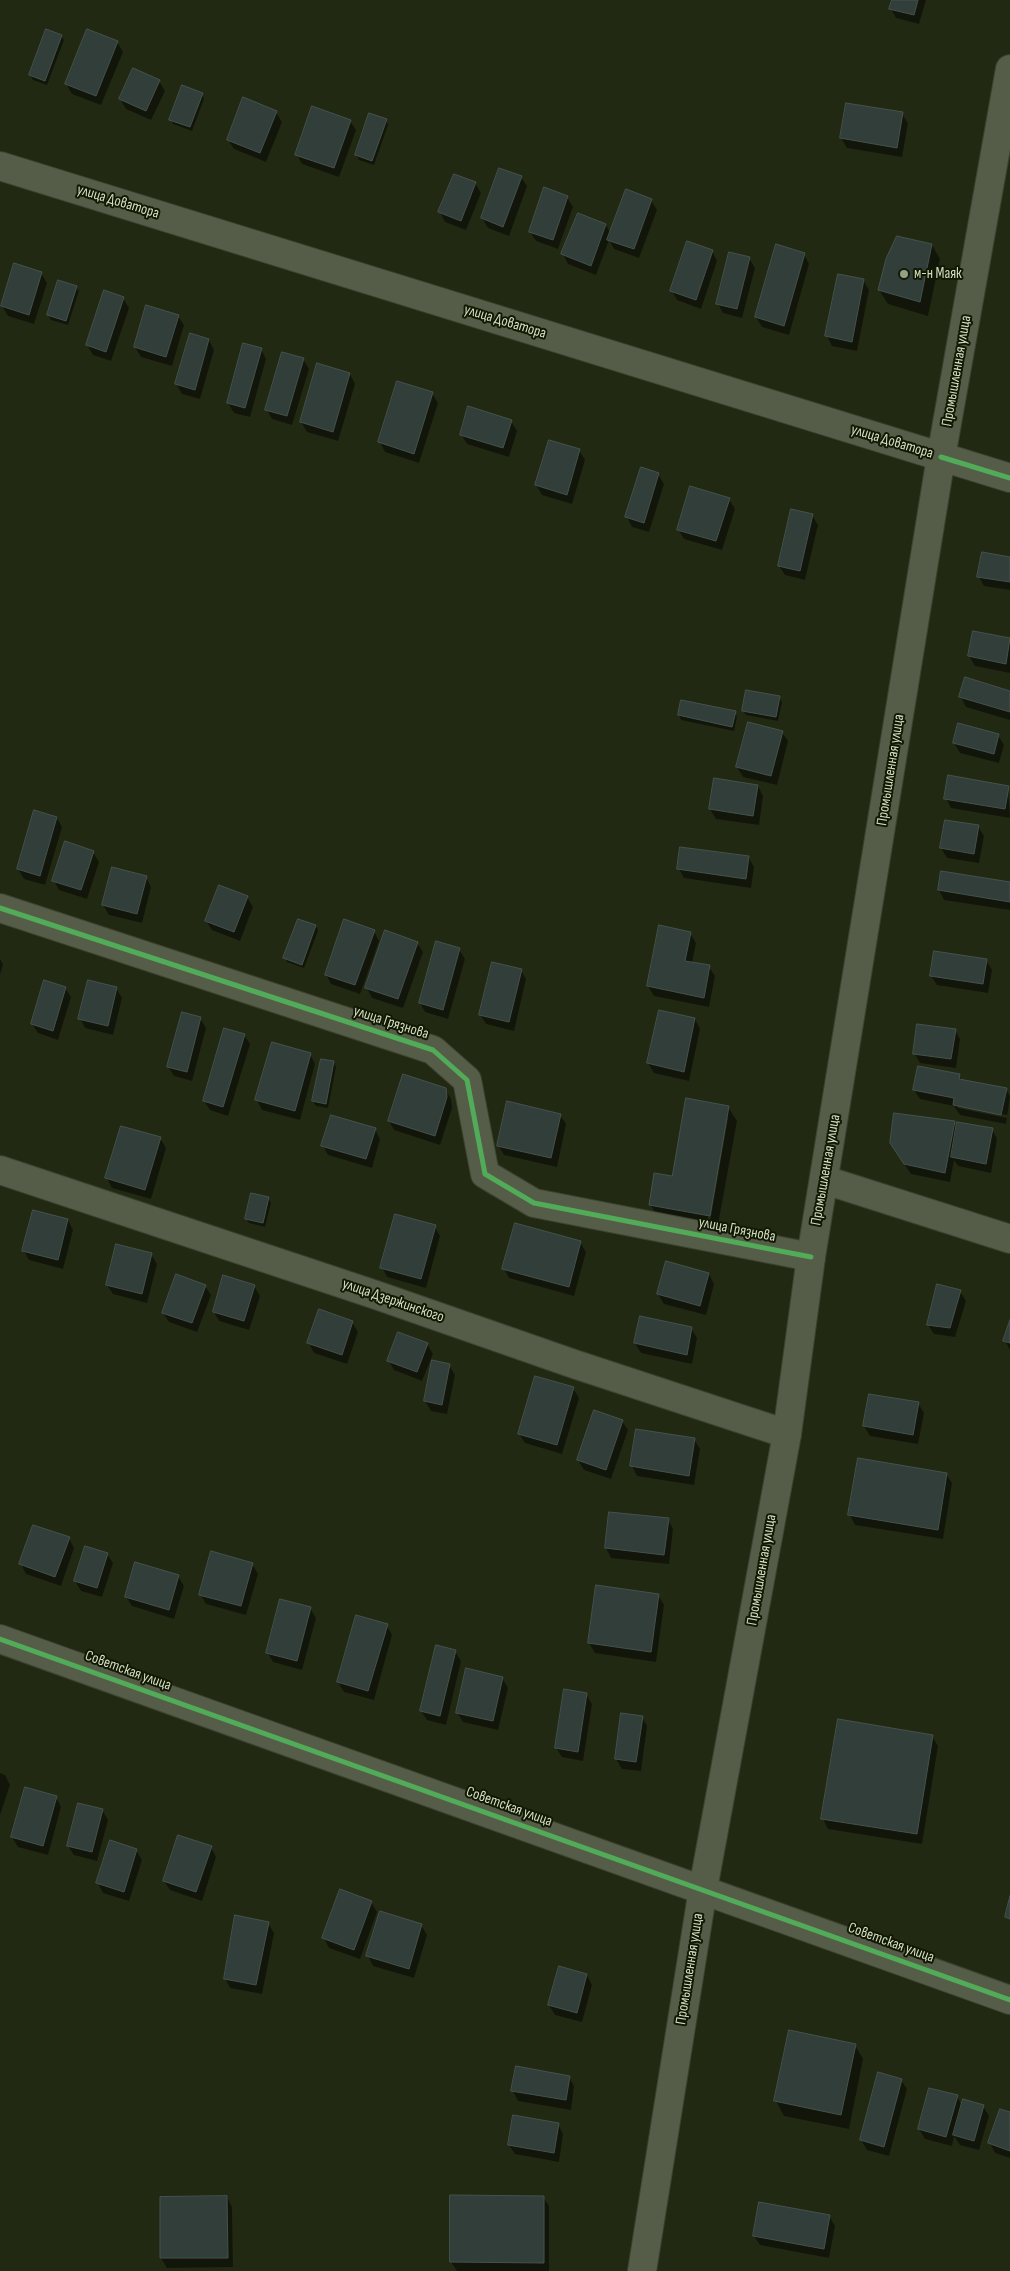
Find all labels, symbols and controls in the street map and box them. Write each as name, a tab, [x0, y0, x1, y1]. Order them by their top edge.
street label: улица Доватора	[75, 181, 161, 223]
place label: м-н Маяк	[914, 265, 962, 283]
marker: м-н Маяк	[898, 268, 910, 280]
street label: улица Доватора	[462, 301, 548, 343]
street label: Промышленная улица	[938, 314, 976, 428]
street label: улица Доватора	[849, 421, 935, 463]
street label: Промышленная улица	[873, 713, 909, 827]
street label: улица Грязнова	[351, 1002, 431, 1044]
street label: Промышленная улица	[807, 1113, 845, 1227]
street label: улица Грязнова	[697, 1214, 777, 1246]
street label: улица Дзержинского	[340, 1275, 446, 1327]
street label: Промышленная улица	[743, 1513, 781, 1627]
street label: Советская улица	[83, 1647, 173, 1695]
street label: Советская улица	[464, 1783, 554, 1831]
street label: Промышленная улица	[672, 1912, 708, 2026]
street label: Советская улица	[846, 1919, 936, 1967]

